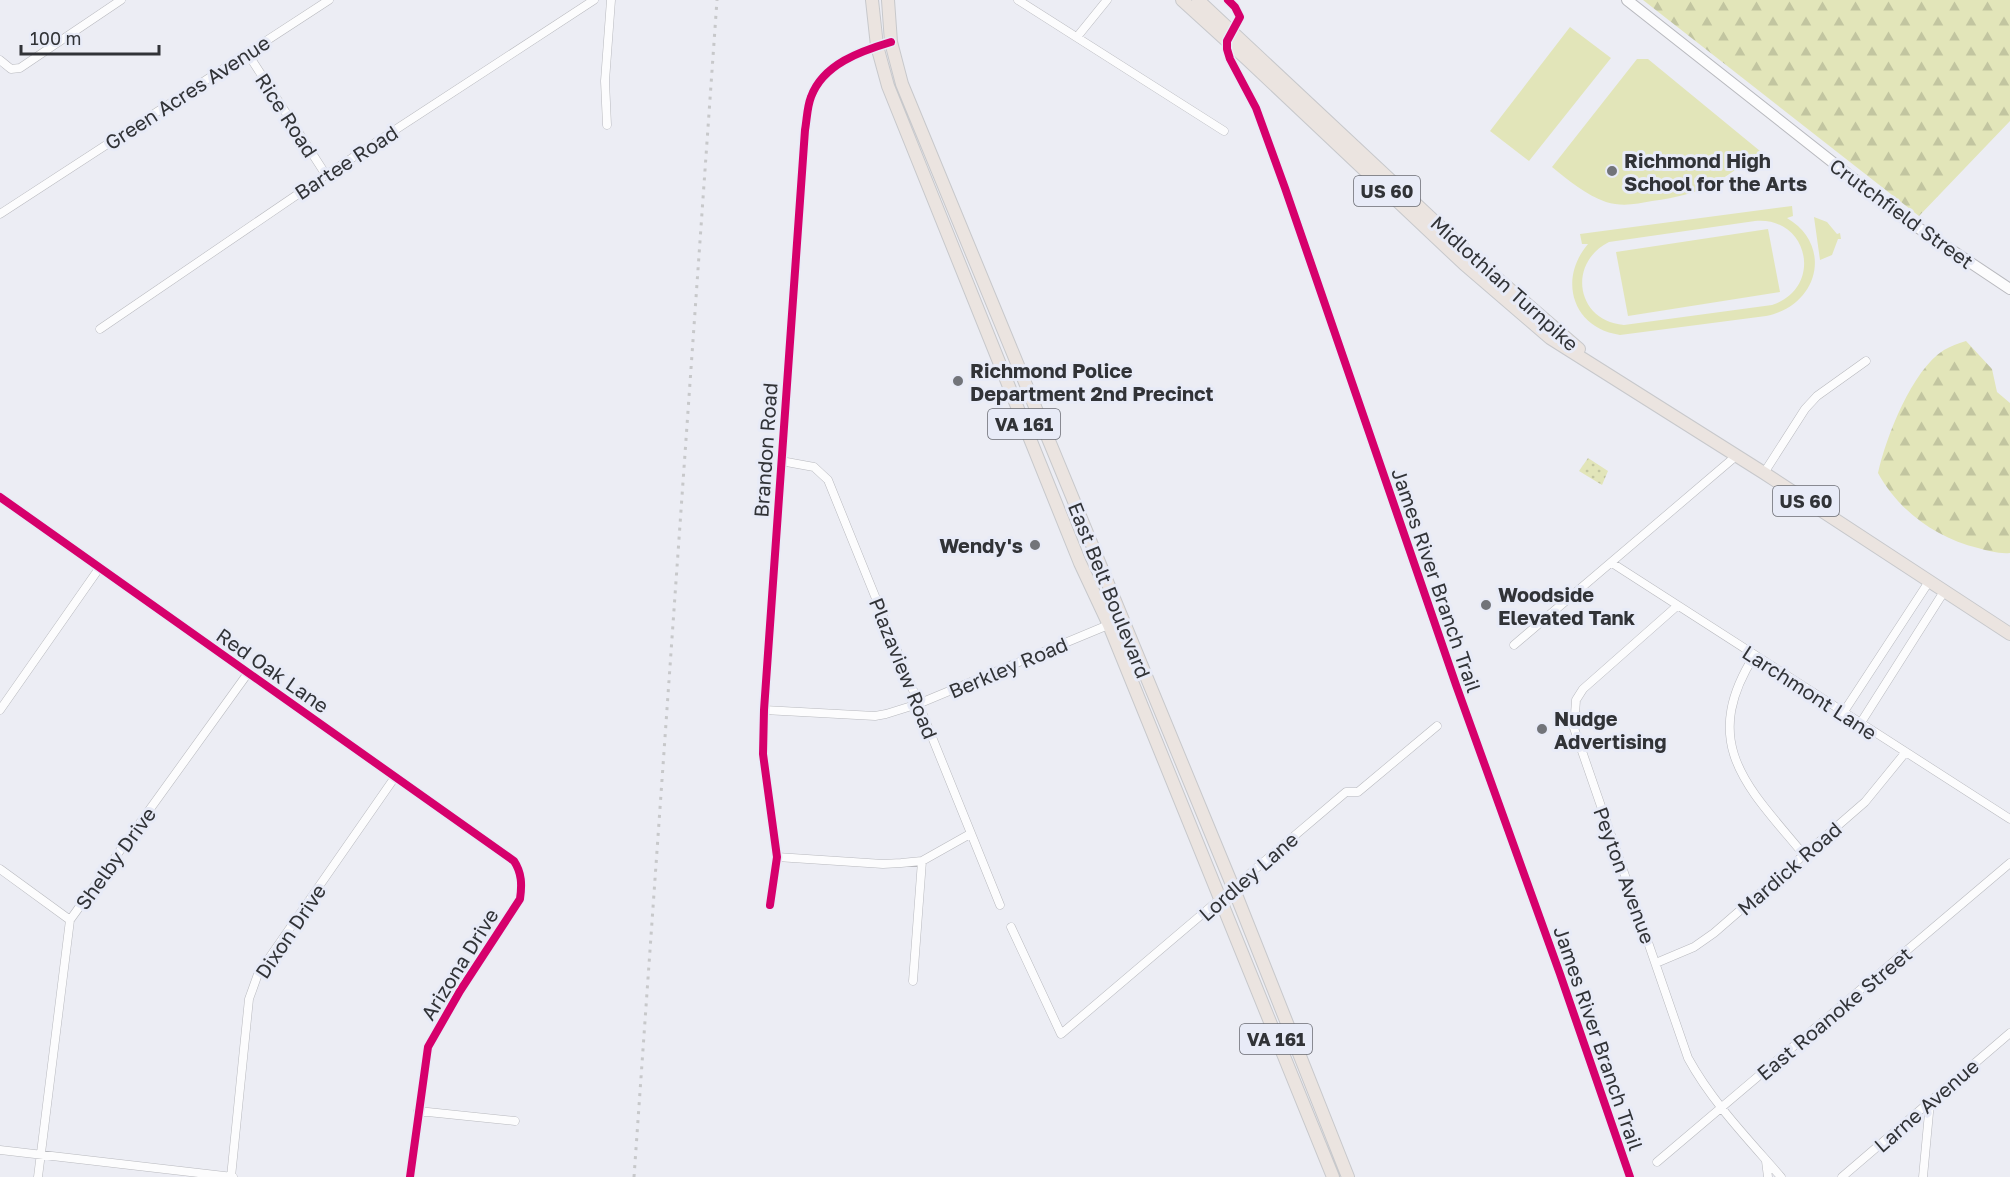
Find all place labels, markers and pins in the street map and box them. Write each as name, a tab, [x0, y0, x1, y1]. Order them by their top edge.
place label: Richmond High School for the Arts	[1624, 148, 1807, 195]
marker: Richmond High School for the Arts	[1605, 164, 1619, 178]
place label: Richmond Police Department 2nd Precinct	[970, 358, 1213, 405]
marker: Richmond Police Department 2nd Precinct	[951, 374, 965, 388]
place label: Wendy's	[939, 533, 1023, 557]
marker: Wendy's	[1028, 538, 1042, 552]
place label: Woodside Elevated Tank	[1498, 582, 1636, 629]
marker: Woodside Elevated Tank	[1479, 598, 1493, 612]
place label: Nudge Advertising	[1554, 706, 1666, 753]
marker: Nudge Advertising	[1535, 722, 1549, 736]

